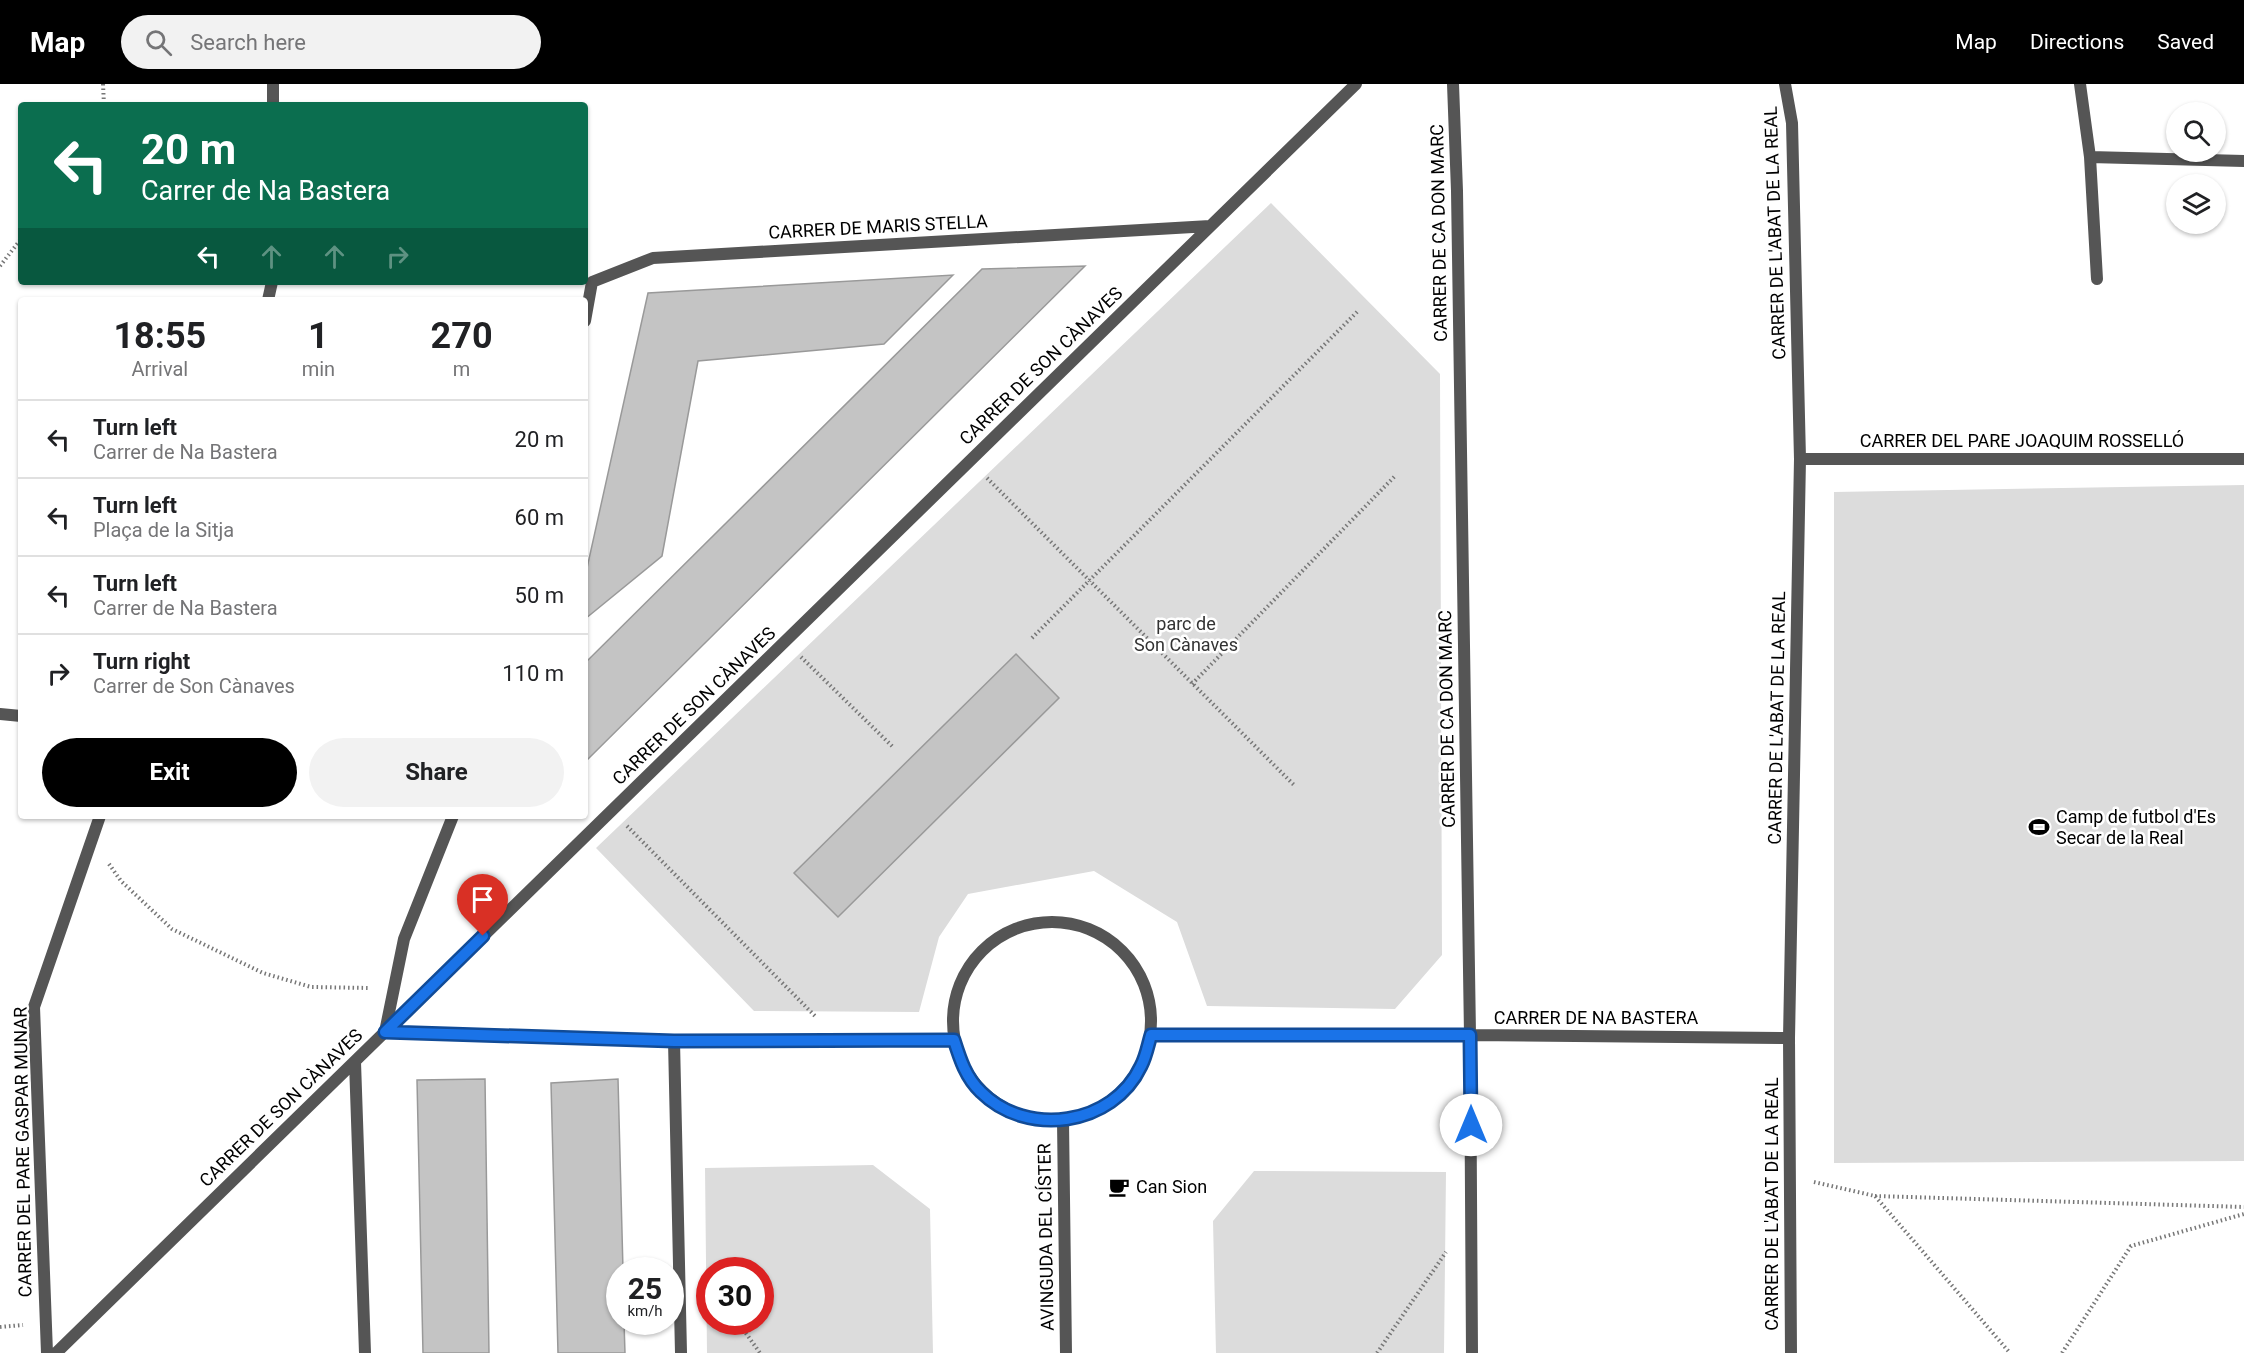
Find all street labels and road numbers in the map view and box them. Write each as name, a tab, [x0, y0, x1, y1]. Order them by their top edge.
street label: CARRER DE L'ABAT DE LA REAL	[1760, 106, 1789, 360]
street label: CARRER DE CA DON MARC	[1426, 124, 1451, 342]
street label: CARRER DE MARIS STELLA	[768, 210, 988, 243]
street label: CARRER DE SON CÀNAVES	[955, 282, 1127, 449]
street label: CARRER DEL PARE JOAQUIM ROSSELLÓ	[1860, 430, 2184, 451]
street label: CARRER DE L'ABAT DE LA REAL	[1764, 591, 1789, 845]
street label: CARRER DE CA DON MARC	[1434, 610, 1459, 828]
street label: CARRER DE SON CÀNAVES	[608, 622, 780, 789]
street label: CARRER DEL PARE GASPAR MUNAR	[9, 1007, 36, 1297]
street label: CARRER DE NA BASTERA	[1494, 1007, 1699, 1028]
street label: CARRER DE SON CÀNAVES	[195, 1024, 367, 1191]
street label: CARRER DE L'ABAT DE LA REAL	[1761, 1077, 1782, 1331]
street label: AVINGUDA DEL CÍSTER	[1033, 1143, 1058, 1331]

